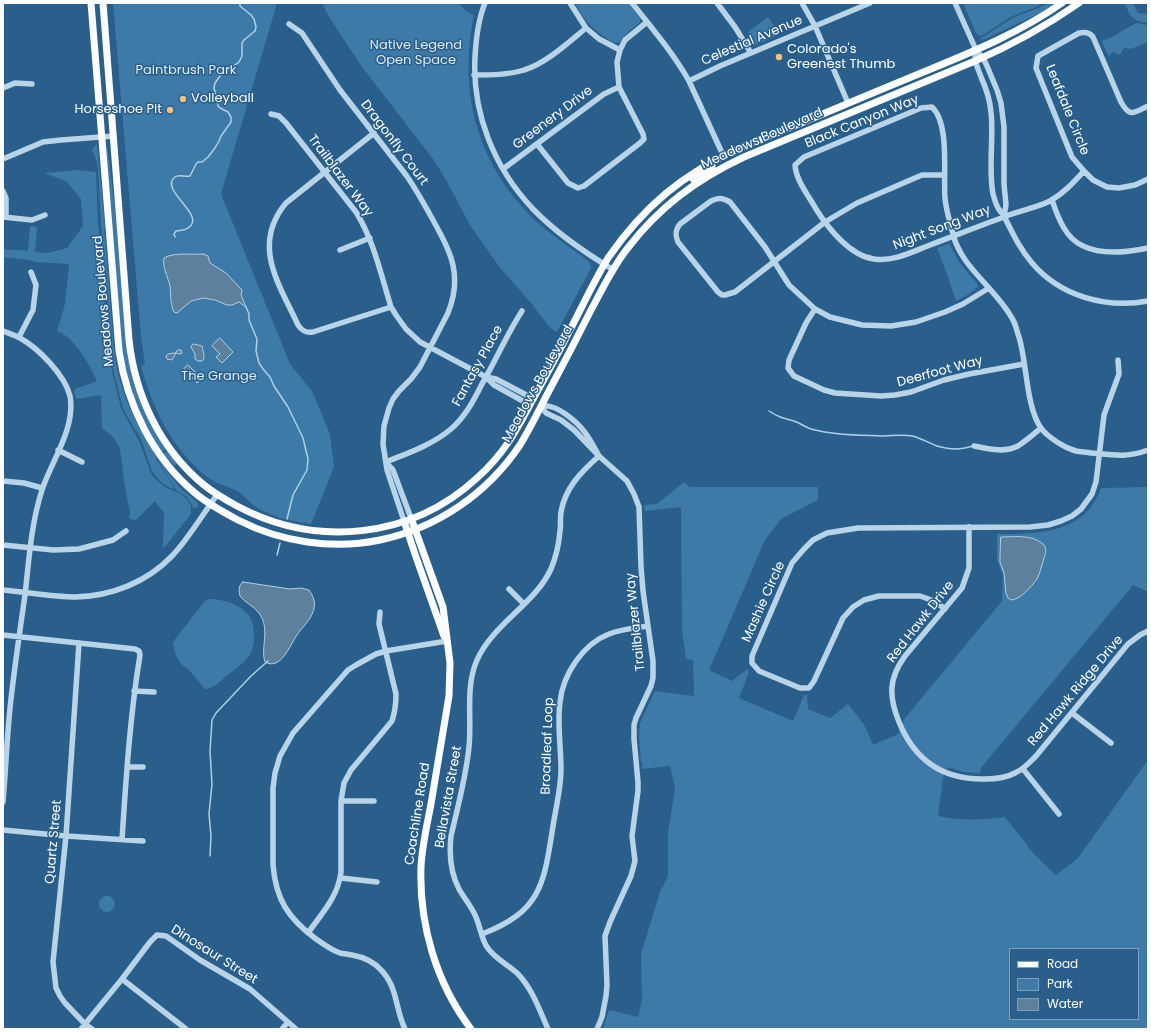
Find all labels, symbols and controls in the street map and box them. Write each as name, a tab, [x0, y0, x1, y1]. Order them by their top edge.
street label: Celestial Avenue	[699, 13, 805, 69]
park label: Native Legend Open Space	[370, 38, 462, 69]
place label: Colorado's Greenest Thumb	[787, 42, 895, 73]
marker: Colorado's Greenest Thumb	[774, 52, 784, 62]
street label: Leafdale Circle	[1042, 62, 1092, 158]
park label: Paintbrush Park	[136, 63, 236, 79]
street label: Greenery Drive	[510, 83, 596, 153]
place label: Volleyball	[191, 91, 254, 107]
street label: Black Canyon Way	[803, 92, 921, 152]
marker: Volleyball	[178, 94, 188, 104]
street label: Dragonfly Court	[357, 97, 431, 189]
place label: Horseshoe Pit	[75, 102, 162, 118]
marker: Horseshoe Pit	[165, 105, 175, 115]
street label: Meadows Boulevard	[699, 105, 825, 173]
street label: Trailblazer Way	[304, 132, 376, 220]
street label: Night Song Way	[891, 202, 993, 254]
street label: Meadows Boulevard	[90, 235, 118, 367]
street label: Fantasy Place	[449, 323, 507, 409]
street label: Meadows Boulevard	[499, 323, 577, 445]
street label: Deerfoot Way	[895, 353, 985, 391]
park label: The Grange	[181, 369, 257, 385]
street label: Mashie Circle	[739, 559, 789, 645]
street label: Trailblazer Way	[623, 572, 649, 672]
street label: Red Hawk Drive	[884, 578, 958, 666]
street label: Red Hawk Ridge Drive	[1025, 633, 1127, 749]
street label: Broadleaf Loop	[539, 697, 557, 795]
street label: Bellavista Street	[432, 745, 466, 849]
street label: Coachline Road	[402, 762, 434, 866]
street label: Quartz Street	[43, 799, 65, 885]
street label: Dinosaur Street	[168, 922, 260, 988]
legend	[1009, 948, 1139, 1020]
text: Road	[1047, 955, 1078, 972]
text: Park	[1047, 975, 1073, 992]
text: Water	[1047, 995, 1083, 1012]

